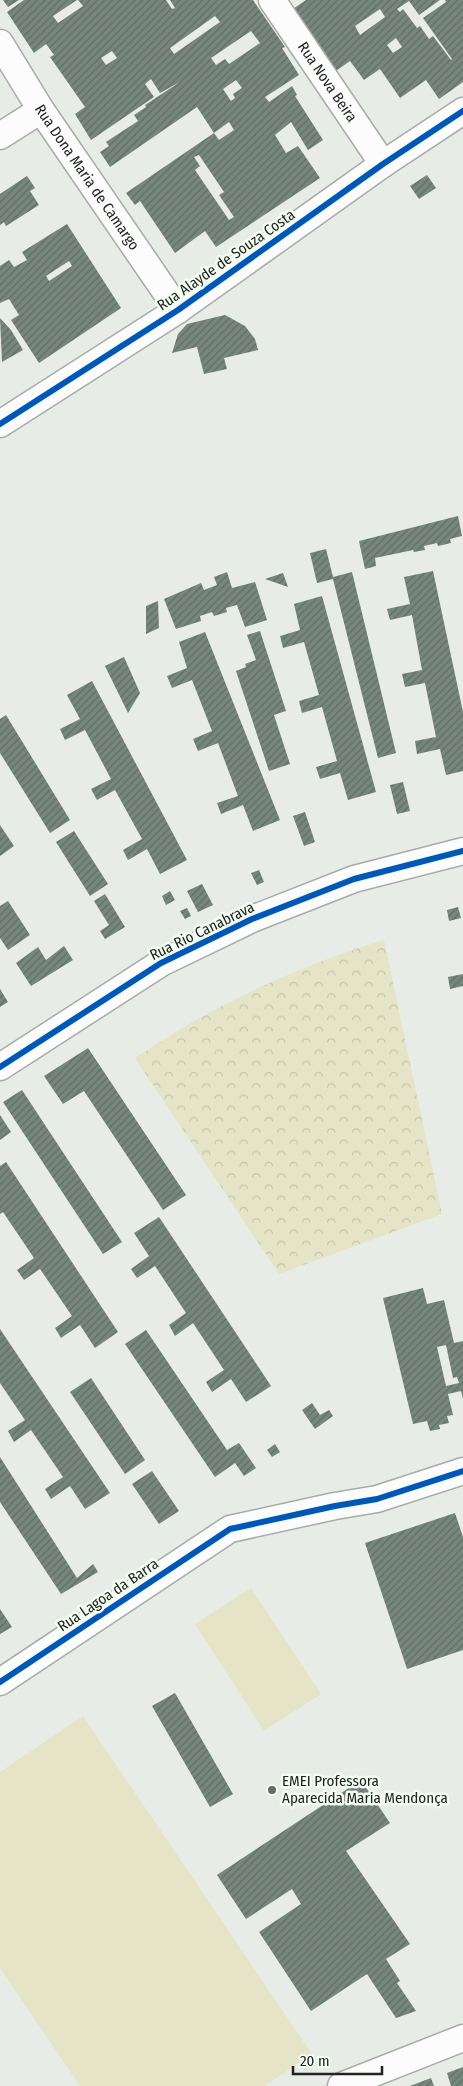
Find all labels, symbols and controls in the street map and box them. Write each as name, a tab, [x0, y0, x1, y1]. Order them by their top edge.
street label: Rua Nova Beira	[294, 39, 361, 125]
street label: Rua Dona Maria de Camargo	[31, 101, 143, 254]
street label: Rua Alayde de Souza Costa	[154, 206, 298, 314]
street label: Rua Rio Canabrava	[147, 898, 257, 964]
street label: Rua Lagoa da Barra	[54, 1555, 162, 1635]
place label: EMEI Professora Aparecida Maria Mendonça	[282, 1772, 448, 1807]
marker: EMEI Professora Aparecida Maria Mendonça	[266, 1784, 278, 1796]
scale bar	[293, 2044, 382, 2076]
text: 20 m	[300, 2052, 330, 2070]

